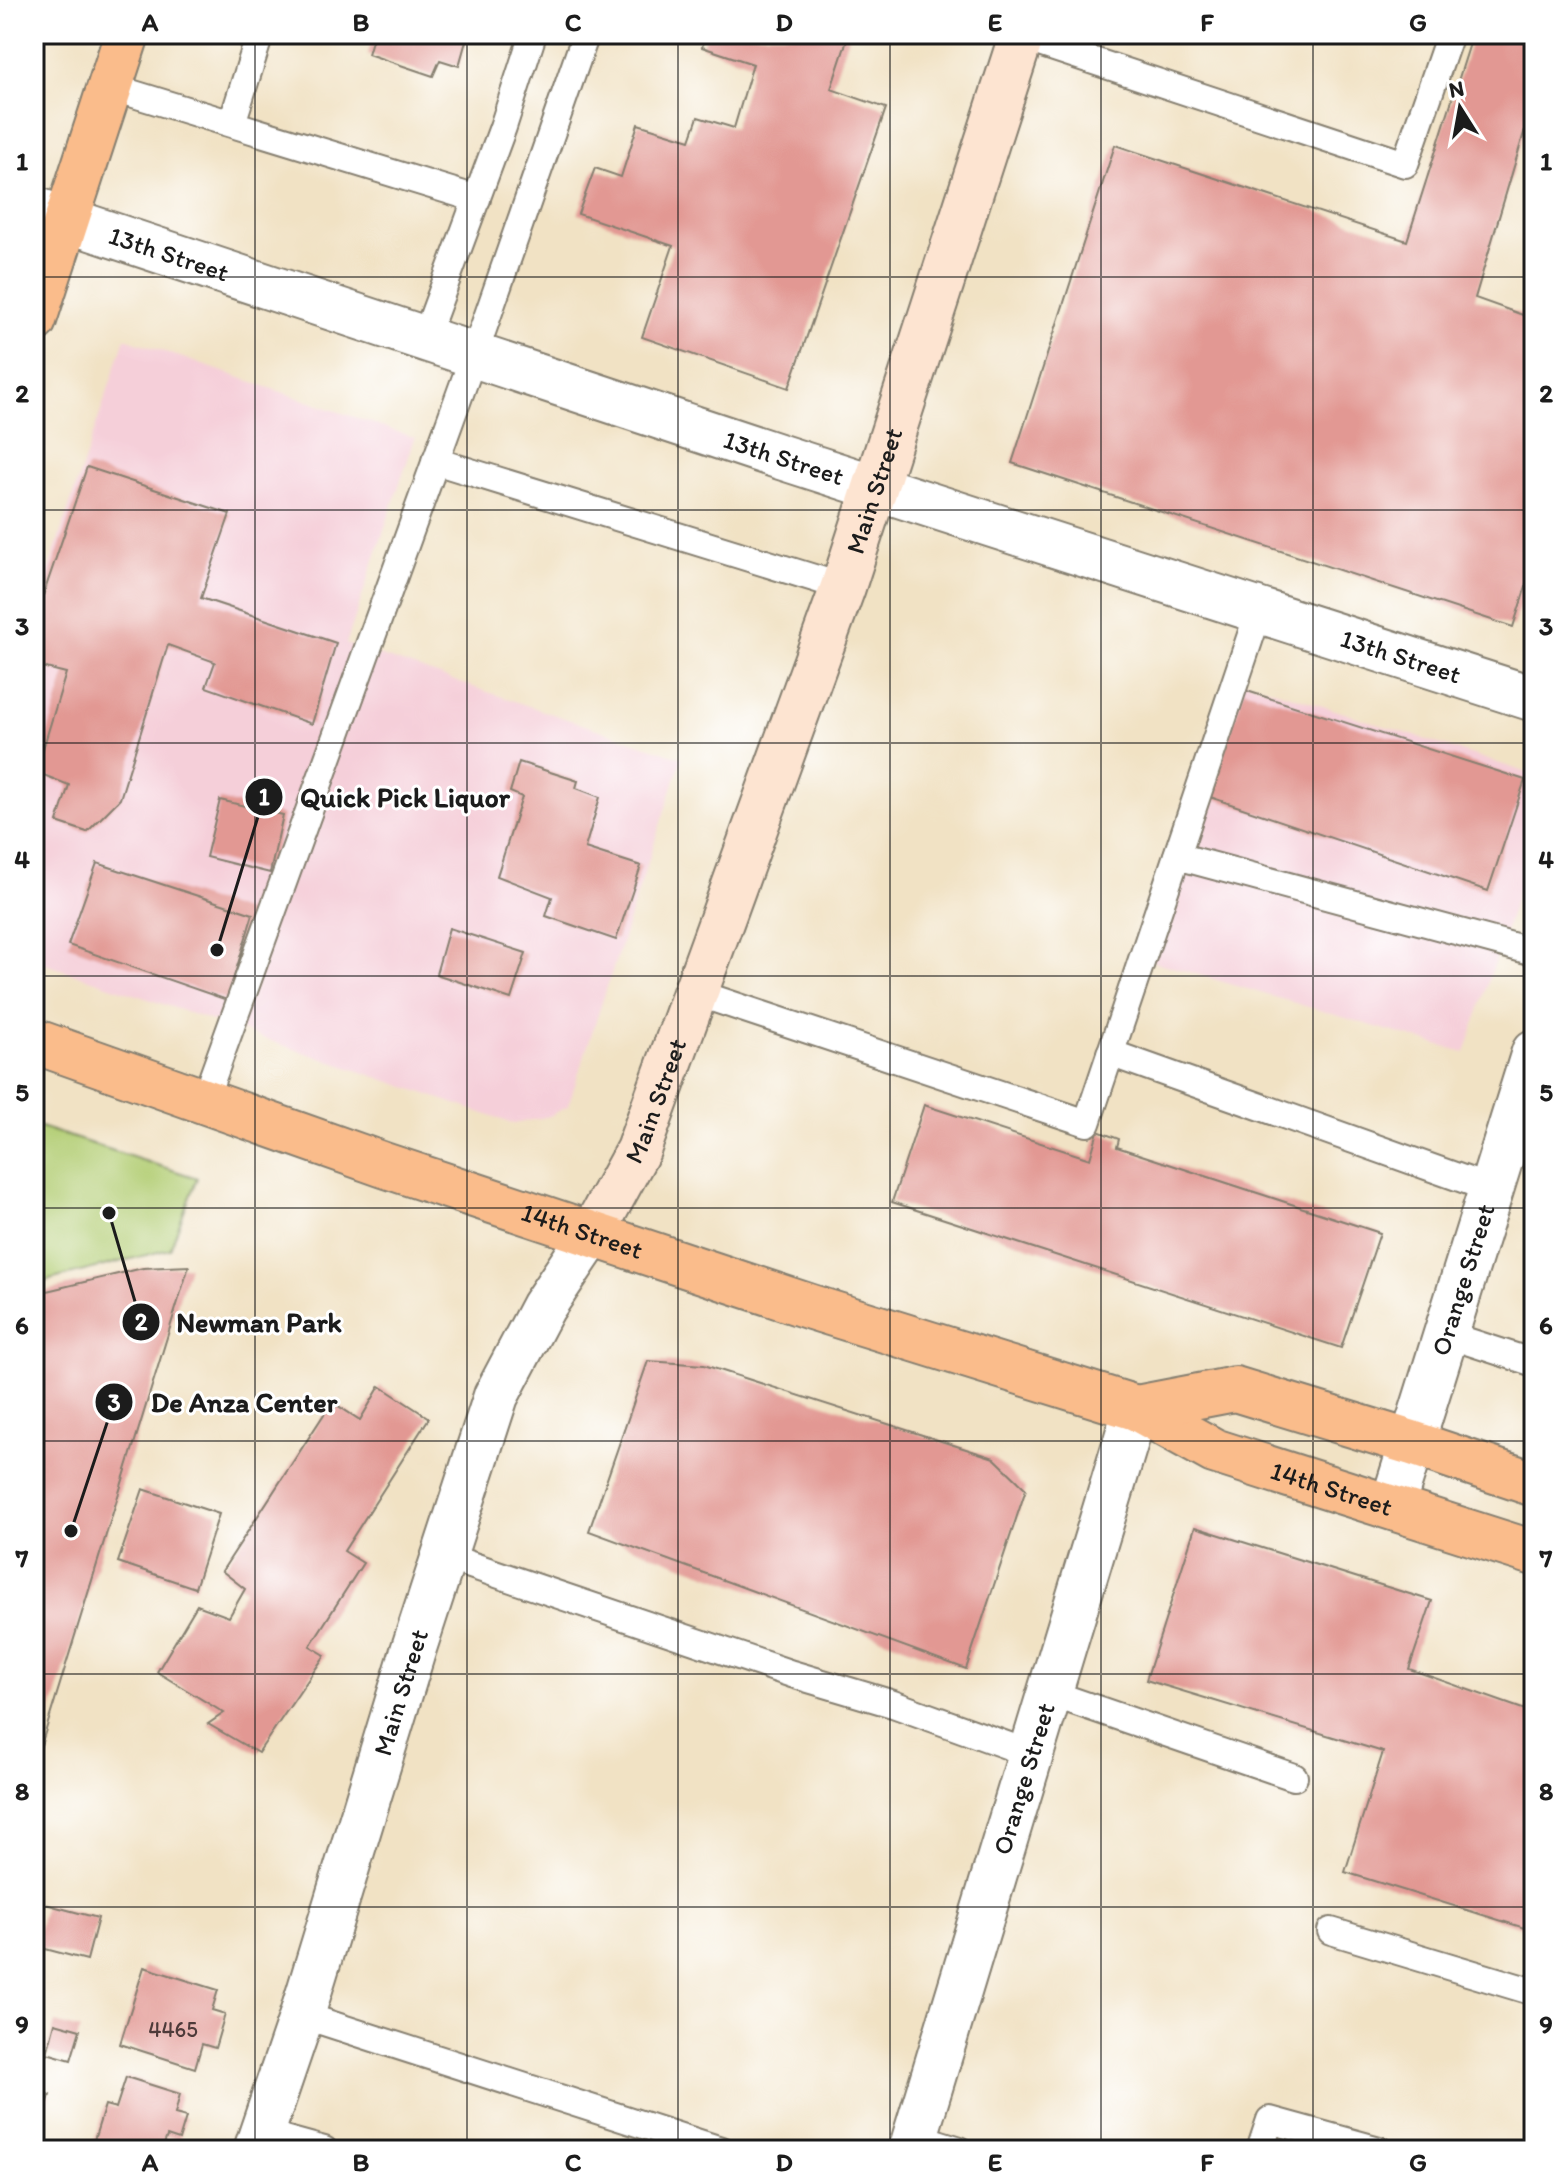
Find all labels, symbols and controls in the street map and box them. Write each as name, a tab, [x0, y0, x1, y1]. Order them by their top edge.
text: A	[141, 6, 159, 38]
text: B	[353, 6, 370, 38]
text: C	[565, 6, 582, 38]
text: D	[775, 6, 793, 38]
text: E	[988, 6, 1002, 38]
text: F	[1200, 6, 1214, 38]
text: G	[1409, 6, 1427, 38]
north arrow	[1420, 68, 1500, 148]
text: N	[1446, 74, 1466, 104]
text: 1	[16, 145, 28, 177]
text: 1	[1540, 145, 1552, 177]
street label: 13th Street	[105, 219, 233, 289]
text: 2	[15, 377, 29, 409]
text: 2	[1539, 377, 1553, 409]
street label: 13th Street	[720, 423, 848, 492]
street label: Main Street	[839, 424, 910, 558]
text: 3	[15, 610, 29, 642]
text: 3	[1539, 610, 1553, 642]
street label: 13th Street	[1337, 622, 1465, 691]
callout: Quick Pick Liquor	[244, 771, 525, 823]
text: Quick Pick Liquor	[300, 780, 511, 814]
text: 1	[258, 782, 270, 811]
text: 4	[14, 843, 30, 875]
text: 4	[1538, 843, 1554, 875]
street label: Main Street	[618, 1034, 693, 1169]
text: 5	[15, 1076, 29, 1108]
text: 5	[1539, 1076, 1553, 1108]
street label: 14th Street	[517, 1196, 647, 1266]
street label: Orange Street	[1424, 1200, 1502, 1360]
callout: Newman Park	[121, 1296, 358, 1348]
text: Newman Park	[176, 1305, 343, 1339]
text: 2	[135, 1307, 148, 1336]
text: 6	[15, 1309, 29, 1341]
text: 6	[1539, 1309, 1553, 1341]
callout: De Anza Center	[94, 1376, 354, 1428]
text: De Anza Center	[151, 1385, 338, 1419]
text: 3	[107, 1388, 121, 1417]
street label: 14th Street	[1267, 1454, 1397, 1523]
text: 7	[15, 1542, 29, 1574]
text: 7	[1539, 1542, 1553, 1574]
street label: Main Street	[366, 1625, 435, 1759]
street label: Orange Street	[985, 1699, 1062, 1859]
text: 8	[15, 1775, 29, 1807]
text: 8	[1539, 1775, 1553, 1807]
text: 9	[15, 2008, 29, 2040]
text: 9	[1539, 2008, 1553, 2040]
house number: 4465	[148, 2016, 198, 2043]
text: A	[141, 2146, 159, 2178]
text: B	[353, 2146, 370, 2178]
text: C	[565, 2146, 582, 2178]
text: D	[775, 2146, 793, 2178]
text: E	[988, 2146, 1002, 2178]
text: F	[1200, 2146, 1214, 2178]
text: G	[1409, 2146, 1427, 2178]

